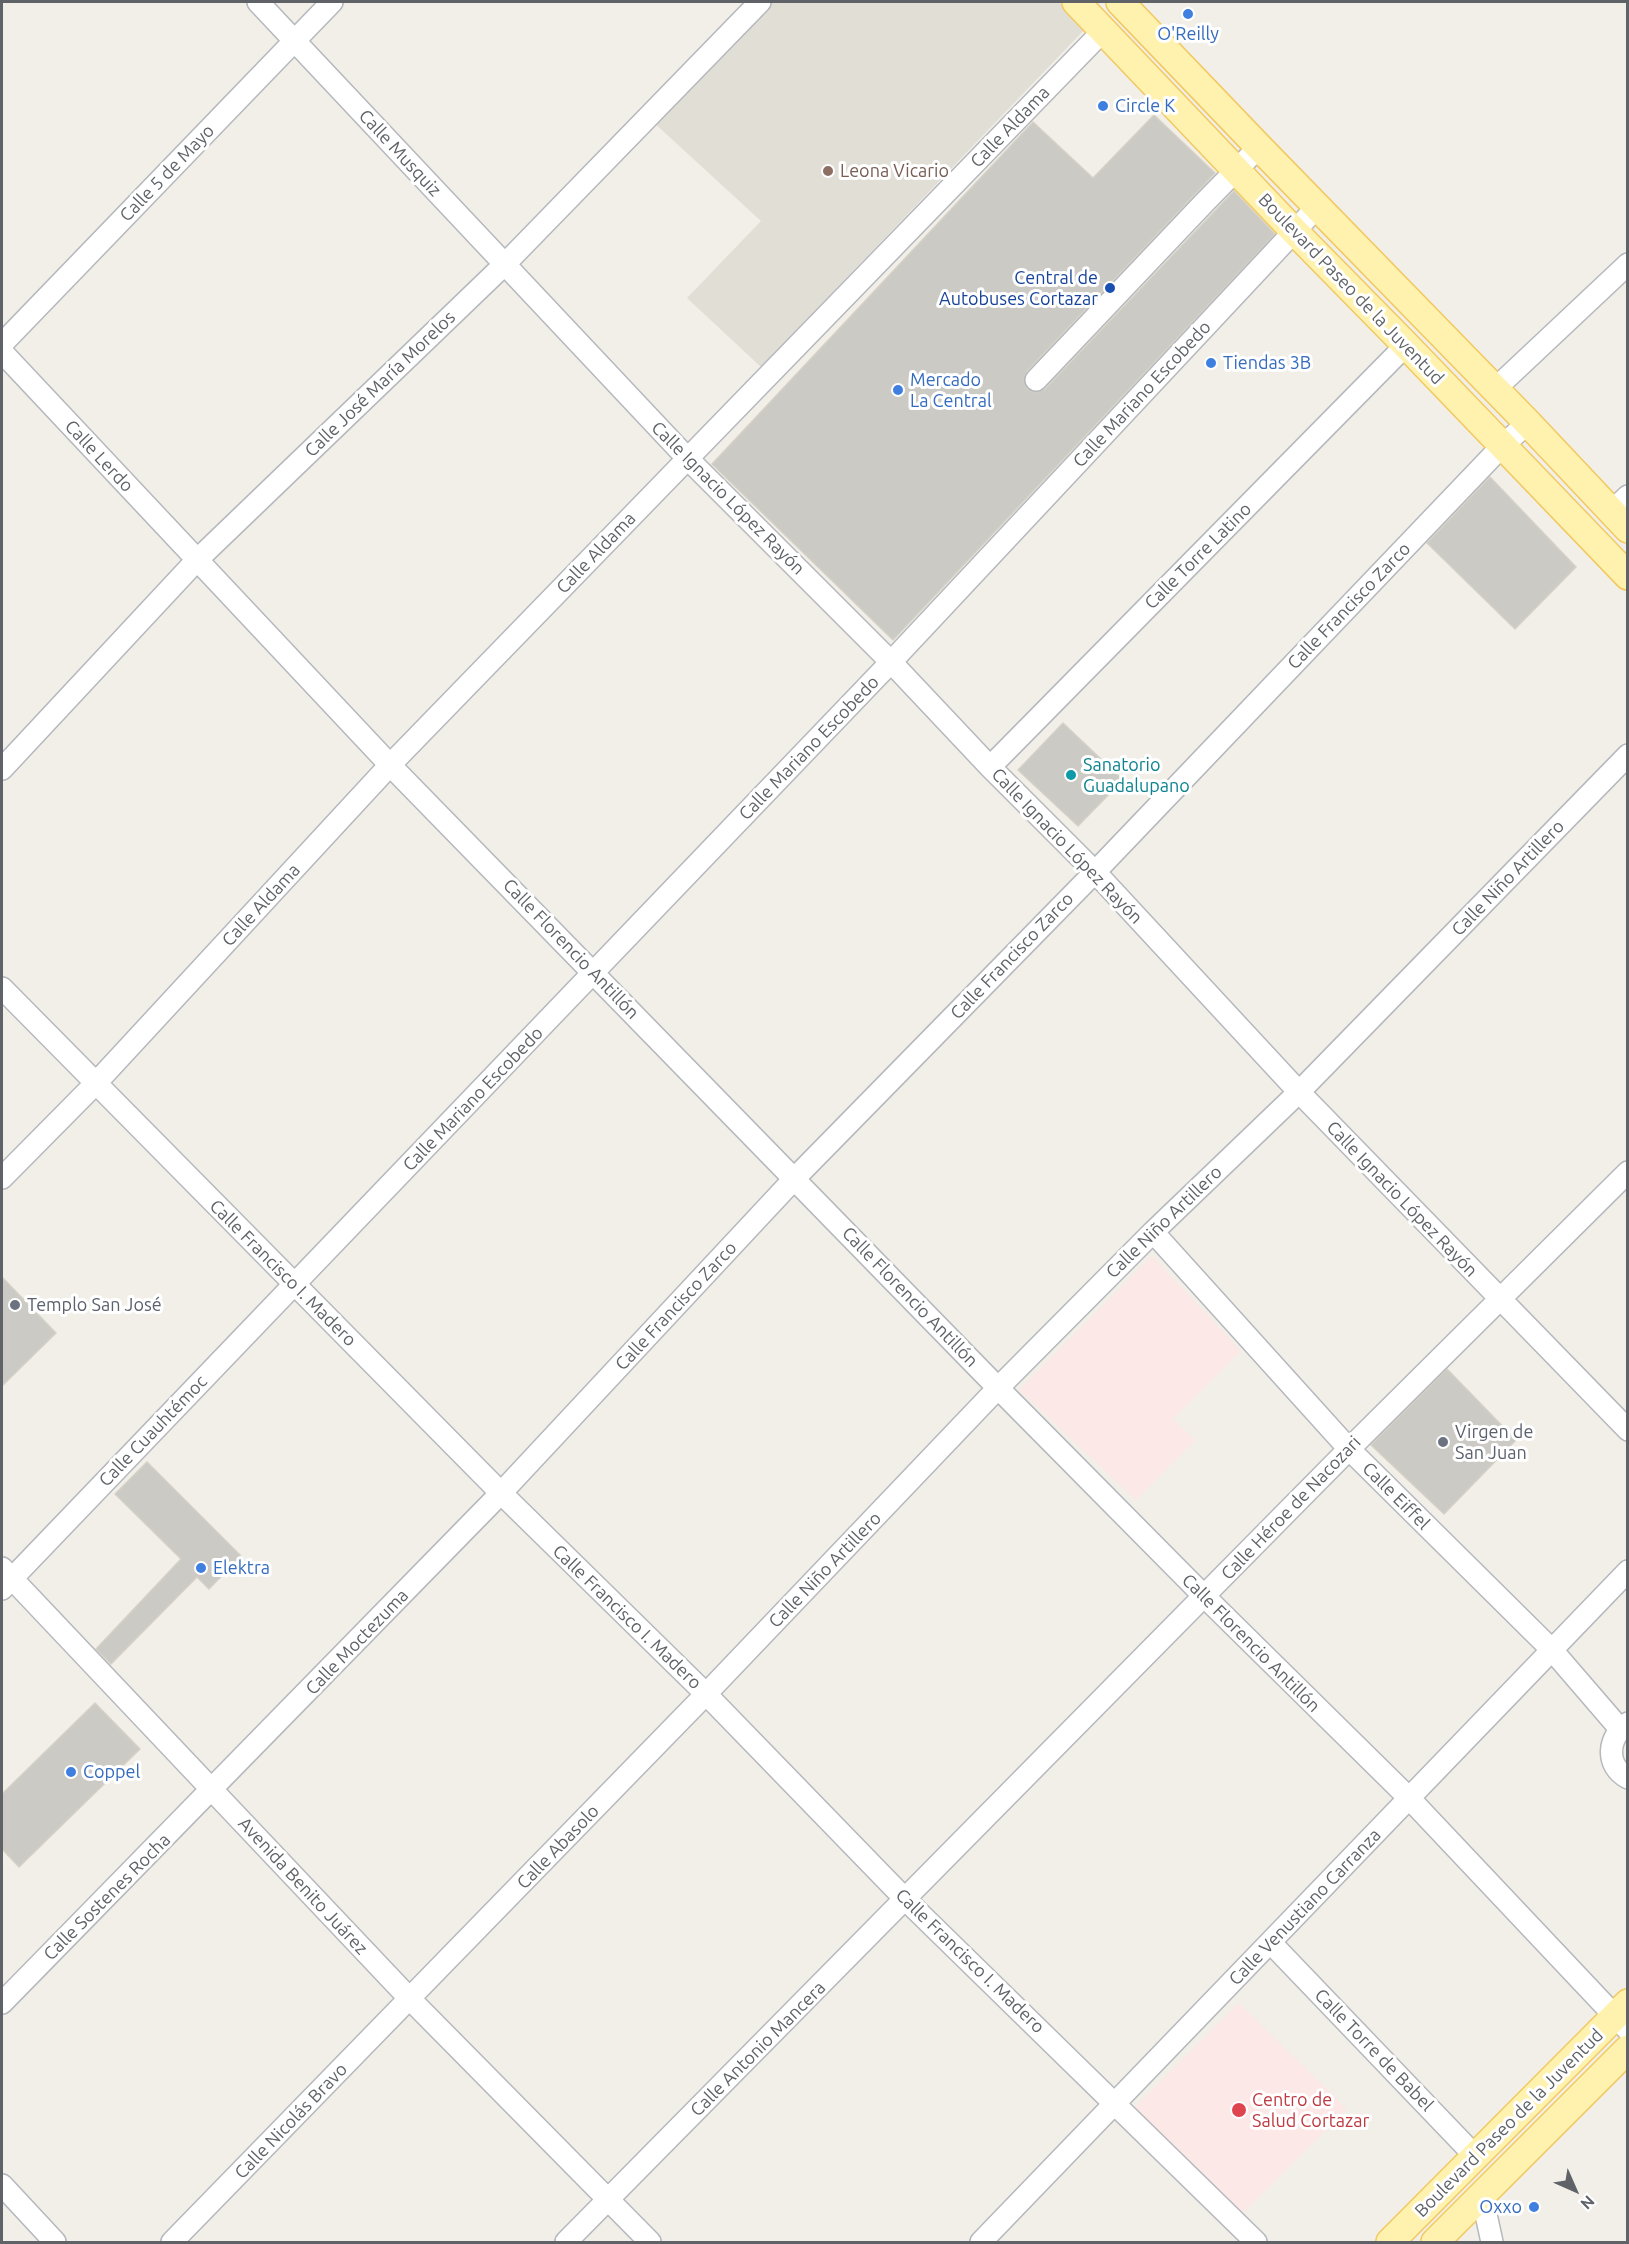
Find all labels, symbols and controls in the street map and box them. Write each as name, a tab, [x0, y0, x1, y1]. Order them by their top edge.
marker: O'Reilly	[1181, 7, 1195, 21]
place label: O'Reilly	[1157, 23, 1219, 45]
street label: Calle Aldama	[966, 82, 1054, 172]
place label: Circle K	[1115, 95, 1175, 117]
marker: Circle K	[1096, 99, 1110, 113]
street label: Calle Musquiz	[354, 105, 446, 201]
street label: Calle 5 de Mayo	[115, 120, 219, 226]
place label: Leona Vicario	[840, 160, 949, 182]
marker: Leona Vicario	[821, 164, 835, 178]
street label: Boulevard Paseo de la Juventud	[1254, 189, 1448, 389]
place label: Central de Autobuses Cortazar	[939, 267, 1098, 310]
marker: Central de Autobuses Cortazar	[1103, 281, 1117, 295]
street label: Calle José María Morelos	[300, 307, 460, 461]
street label: Calle Mariano Escobedo	[1069, 316, 1215, 472]
place label: Tiendas 3B	[1223, 352, 1311, 374]
marker: Tiendas 3B	[1204, 356, 1218, 370]
place label: Mercado La Central	[910, 369, 992, 412]
marker: Mercado La Central	[891, 383, 905, 397]
street label: Calle Lerdo	[60, 415, 138, 497]
street label: Calle Ignacio López Rayón	[647, 417, 809, 579]
street label: Calle Torre Latino	[1140, 498, 1256, 614]
street label: Calle Aldama	[552, 508, 640, 598]
street label: Calle Francisco Zarco	[1283, 538, 1415, 674]
street label: Calle Mariano Escobedo	[734, 671, 884, 825]
place label: Sanatorio Guadalupano	[1083, 754, 1190, 796]
street label: Calle Ignacio López Rayón	[987, 764, 1147, 928]
marker: Sanatorio Guadalupano	[1064, 768, 1078, 782]
street label: Calle Niño Artillero	[1447, 816, 1569, 940]
street label: Calle Aldama	[217, 859, 305, 951]
street label: Calle Florencio Antillón	[498, 874, 644, 1024]
street label: Calle Francisco Zarco	[946, 888, 1078, 1024]
street label: Calle Mariano Escobedo	[398, 1022, 548, 1176]
street label: Calle Ignacio López Rayón	[1322, 1117, 1482, 1281]
street label: Calle Niño Artillero	[1102, 1161, 1226, 1283]
street label: Calle Francisco I. Madero	[205, 1195, 361, 1351]
street label: Calle Florencio Antillón	[837, 1222, 983, 1372]
street label: Calle Francisco Zarco	[611, 1237, 741, 1375]
place label: Templo San José	[27, 1294, 162, 1316]
marker: Templo San José	[8, 1298, 22, 1312]
street label: Calle Cuauhtémoc	[94, 1371, 212, 1491]
place label: Virgen de San Juan	[1455, 1421, 1533, 1464]
street label: Calle Héroe de Nacozari	[1217, 1432, 1365, 1584]
marker: Virgen de San Juan	[1436, 1435, 1450, 1449]
street label: Calle Eiffel	[1358, 1458, 1434, 1534]
street label: Calle Niño Artillero	[764, 1508, 886, 1632]
street label: Calle Francisco I. Madero	[548, 1540, 706, 1694]
place label: Elektra	[213, 1557, 270, 1579]
marker: Elektra	[194, 1561, 208, 1575]
street label: Calle Florencio Antillón	[1177, 1569, 1325, 1717]
street label: Calle Moctezuma	[301, 1585, 413, 1699]
place label: Coppel	[83, 1761, 140, 1783]
marker: Coppel	[64, 1765, 78, 1779]
street label: Calle Abasolo	[512, 1800, 604, 1894]
street label: Avenida Benito Juárez	[234, 1813, 372, 1959]
street label: Calle Venustiano Carranza	[1224, 1824, 1386, 1990]
street label: Calle Sostenes Rocha	[39, 1829, 175, 1965]
street label: Calle Francisco I. Madero	[891, 1884, 1049, 2038]
street label: Calle Antonio Mancera	[686, 1977, 830, 2121]
street label: Calle Torre de Babel	[1310, 1984, 1438, 2116]
street label: Boulevard Paseo de la Juventud	[1410, 2024, 1608, 2222]
street label: Calle Nicolás Bravo	[230, 2059, 352, 2183]
place label: Centro de Salud Cortazar	[1252, 2089, 1369, 2132]
marker: Centro de Salud Cortazar	[1230, 2101, 1248, 2119]
north arrow	[1545, 2160, 1605, 2220]
text: N	[1577, 2192, 1598, 2213]
place label: Oxxo	[1479, 2196, 1522, 2218]
marker: Oxxo	[1527, 2200, 1541, 2214]

